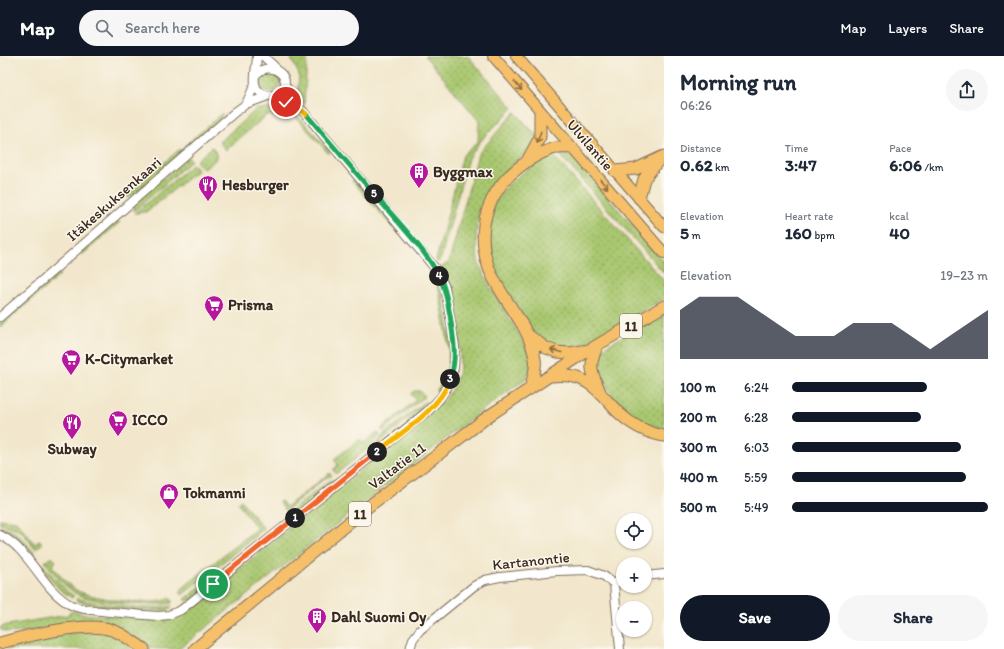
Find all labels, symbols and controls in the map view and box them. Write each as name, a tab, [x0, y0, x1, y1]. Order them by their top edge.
search box	[79, 10, 359, 46]
text: Map	[20, 17, 55, 40]
icon: search	[93, 17, 115, 39]
text: Search here	[125, 19, 200, 37]
text: Map	[841, 20, 866, 37]
text: Layers	[888, 20, 927, 37]
text: Share	[949, 20, 984, 37]
text: Morning run	[680, 69, 796, 96]
button: share	[946, 69, 988, 111]
one-way arrow	[514, 80, 523, 91]
pin	[269, 85, 303, 119]
icon: check	[275, 91, 297, 113]
text: 06:26	[680, 98, 712, 113]
street label: Ulvilantie	[563, 116, 617, 174]
one-way arrow	[534, 131, 542, 143]
text: Distance	[680, 142, 721, 155]
text: Time	[785, 142, 808, 155]
text: Pace	[889, 142, 911, 155]
street label: Itäkeskuksenkaari	[63, 153, 165, 245]
text: 0.62	[680, 155, 713, 175]
text: 3:47	[785, 155, 817, 175]
text: 6:06	[889, 155, 922, 175]
building icon: Byggmax	[408, 161, 430, 189]
text: km	[713, 161, 730, 174]
text: /km	[922, 161, 944, 174]
place label: Byggmax	[433, 163, 493, 182]
restaurant icon: Hesburger	[197, 174, 219, 202]
place label: Hesburger	[222, 176, 289, 195]
one-way arrow	[599, 178, 608, 189]
pin: 5	[364, 184, 384, 204]
text: 5	[371, 187, 377, 200]
text: Elevation	[680, 210, 724, 223]
text: Heart rate	[785, 210, 833, 223]
text: kcal	[889, 210, 909, 223]
text: 5	[680, 223, 689, 243]
text: 160	[785, 223, 812, 243]
text: 40	[889, 223, 910, 243]
text: m	[689, 229, 701, 242]
text: bpm	[812, 229, 835, 242]
pin: 4	[429, 266, 449, 286]
text: Elevation	[680, 268, 732, 283]
text: 19–23 m	[940, 268, 988, 283]
text: 4	[436, 269, 442, 282]
supermarket icon: Prisma	[203, 294, 225, 322]
place label: Prisma	[228, 296, 274, 314]
road number: 11	[620, 314, 642, 338]
one-way arrow	[550, 347, 563, 354]
supermarket icon: K-Citymarket	[60, 348, 82, 376]
place label: K-Citymarket	[85, 350, 174, 369]
pin: 3	[440, 369, 460, 389]
text: 3	[447, 372, 453, 385]
text: 100 m	[680, 380, 716, 395]
text: 6:24	[744, 380, 769, 395]
supermarket icon: ICCO	[107, 409, 129, 437]
text: 200 m	[680, 410, 717, 425]
text: 6:28	[744, 410, 768, 425]
place label: ICCO	[132, 411, 168, 429]
restaurant icon: Subway	[61, 412, 83, 440]
street label: Valtatie 11	[365, 439, 429, 493]
place label: Subway	[47, 440, 98, 459]
text: 300 m	[680, 440, 717, 455]
text: 6:03	[744, 440, 769, 455]
pin: 2	[367, 442, 387, 462]
text: 2	[374, 445, 380, 458]
text: 400 m	[680, 470, 718, 485]
text: 5:59	[744, 470, 768, 485]
shop icon: Tokmanni	[158, 482, 180, 510]
place label: Tokmanni	[182, 484, 246, 502]
text: 500 m	[680, 500, 717, 515]
text: 5:49	[744, 500, 769, 515]
road number: 11	[349, 502, 371, 526]
pin: 1	[285, 508, 305, 528]
text: 1	[292, 511, 298, 524]
map controls	[616, 513, 652, 637]
button: locate	[616, 513, 652, 549]
street label: Kartanontie	[492, 548, 570, 574]
button: +	[616, 557, 652, 593]
pin	[196, 567, 230, 601]
icon: arrive	[202, 573, 224, 595]
button: Save	[680, 595, 830, 641]
button: Share	[838, 595, 988, 641]
button: −	[616, 601, 652, 637]
building icon: Dahl Suomi Oy	[306, 606, 328, 634]
place label: Dahl Suomi Oy	[331, 608, 427, 627]

